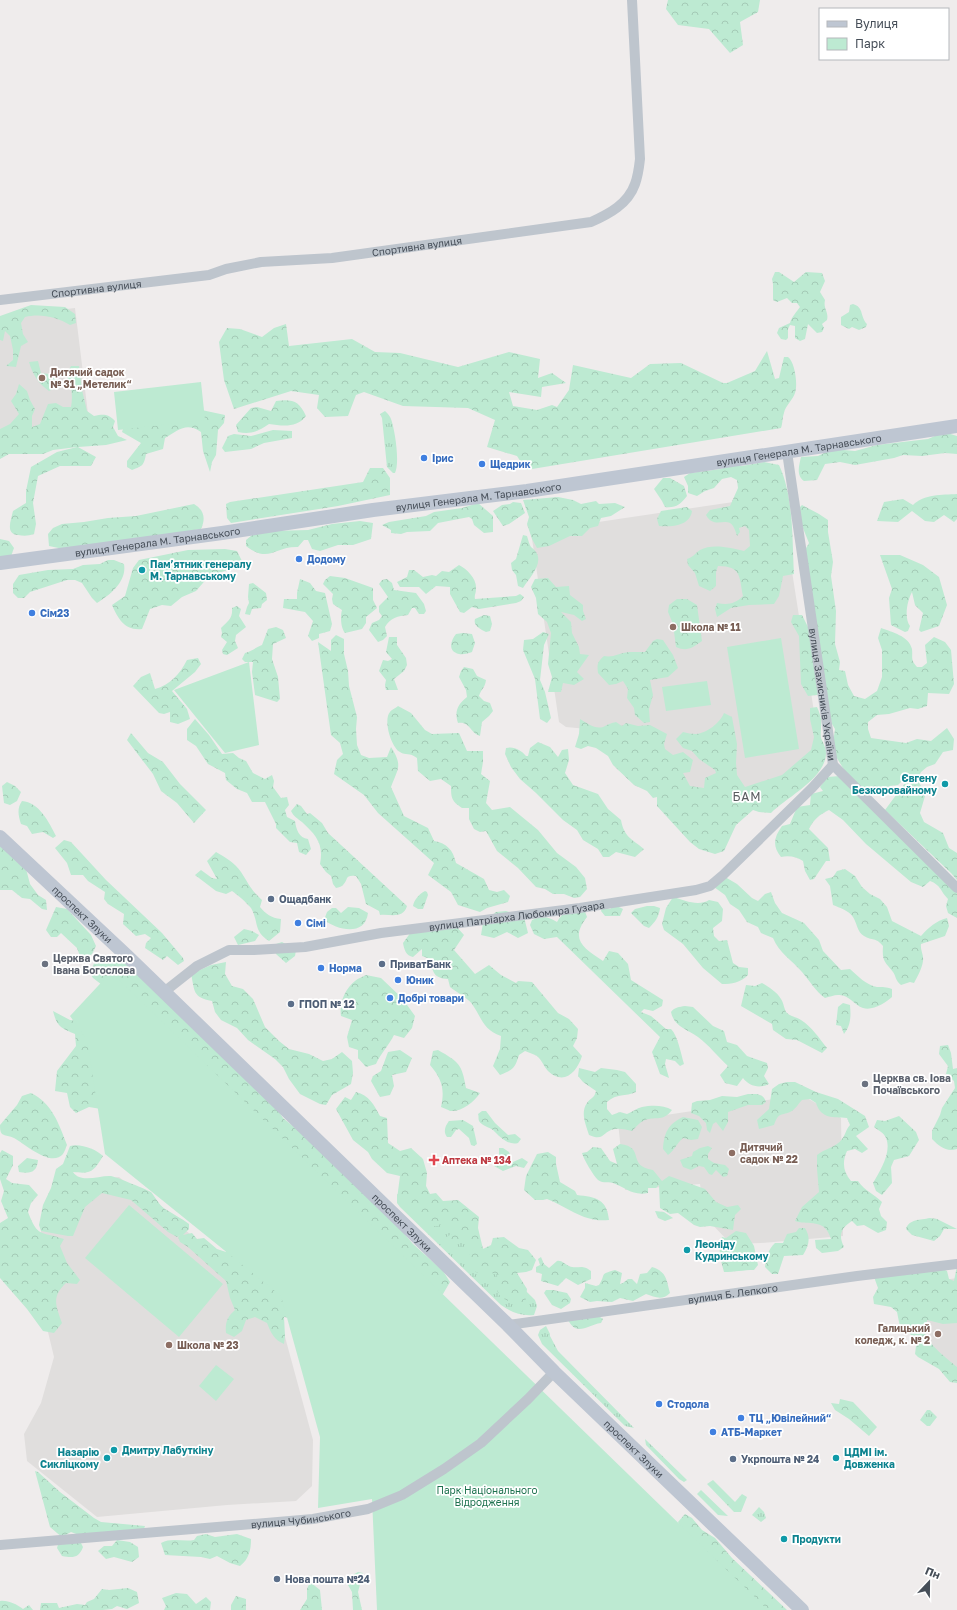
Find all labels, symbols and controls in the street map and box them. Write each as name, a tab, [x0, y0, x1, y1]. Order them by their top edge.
legend	[819, 8, 949, 60]
text: Вулиця	[855, 16, 898, 31]
text: Парк	[855, 36, 885, 51]
street label: Спортивна вулиця	[371, 234, 463, 258]
street label: Спортивна вулиця	[51, 277, 142, 300]
place label: Дитячий садок № 31 „Метелик“	[50, 366, 132, 390]
marker: Дитячий садок № 31 „Метелик“	[37, 373, 47, 383]
street label: вулиця Генерала М. Тарнавського	[716, 431, 882, 468]
place label: Ірис	[432, 452, 454, 464]
marker: Ірис	[419, 453, 429, 463]
place label: Щедрик	[490, 458, 531, 470]
marker: Щедрик	[477, 459, 487, 469]
street label: вулиця Генерала М. Тарнавського	[395, 480, 562, 513]
street label: вулиця Генерала М. Тарнавського	[74, 524, 241, 559]
place label: Додому	[307, 553, 346, 565]
marker: Додому	[294, 554, 304, 564]
place label: Пам’ятник генералу М. Тарнавському	[150, 558, 251, 582]
marker: Пам’ятник генералу М. Тарнавському	[137, 565, 147, 575]
place label: Сім23	[40, 607, 69, 619]
marker: Сім23	[27, 608, 37, 618]
place label: Школа № 11	[681, 621, 741, 633]
marker: Школа № 11	[668, 622, 678, 632]
street label: вулиця Захисників України	[807, 627, 838, 762]
place label: Євгену Безкоровайному	[852, 772, 937, 796]
marker: Євгену Безкоровайному	[940, 779, 950, 789]
district label: БАМ	[732, 789, 762, 804]
street label: проспект Злуки	[50, 883, 115, 945]
place label: Ощадбанк	[279, 893, 332, 905]
marker: Ощадбанк	[266, 894, 276, 904]
street label: вулиця Патріарха Любомира Гузара	[428, 898, 605, 933]
place label: Сімі	[306, 917, 326, 929]
marker: Сімі	[293, 918, 303, 928]
place label: Церква Святого Івана Богослова	[53, 952, 135, 976]
place label: ПриватБанк	[390, 958, 451, 970]
marker: Церква Святого Івана Богослова	[40, 959, 50, 969]
marker: ПриватБанк	[377, 959, 387, 969]
place label: Норма	[329, 962, 362, 974]
marker: Норма	[316, 963, 326, 973]
place label: Юник	[406, 974, 434, 986]
marker: Юник	[393, 975, 403, 985]
place label: Добрі товари	[398, 992, 464, 1004]
marker: Добрі товари	[385, 993, 395, 1003]
place label: ГПОП № 12	[299, 998, 355, 1010]
marker: ГПОП № 12	[286, 999, 296, 1009]
place label: Церква св. Іова Почаївського	[873, 1072, 951, 1096]
marker: Церква св. Іова Почаївського	[860, 1079, 870, 1089]
place label: Дитячий садок № 22	[740, 1141, 798, 1165]
marker: Дитячий садок № 22	[727, 1148, 737, 1158]
place label: Аптека № 134	[442, 1154, 511, 1166]
marker: Аптека № 134	[429, 1155, 439, 1165]
street label: проспект Злуки	[370, 1191, 434, 1254]
place label: Леоніду Кудринському	[695, 1238, 768, 1262]
marker: Леоніду Кудринському	[682, 1245, 692, 1255]
street label: вулиця Б. Лепкого	[687, 1281, 778, 1306]
place label: Галицький коледж, к. № 2	[855, 1322, 930, 1346]
marker: Галицький коледж, к. № 2	[933, 1329, 943, 1339]
place label: Школа № 23	[177, 1339, 239, 1351]
marker: Школа № 23	[164, 1340, 174, 1350]
place label: Стодола	[667, 1398, 709, 1410]
marker: Стодола	[654, 1399, 664, 1409]
place label: ТЦ „Ювілейний“	[749, 1412, 831, 1424]
marker: ТЦ „Ювілейний“	[736, 1413, 746, 1423]
street label: проспект Злуки	[602, 1417, 666, 1480]
place label: АТБ-Маркет	[721, 1426, 782, 1438]
marker: АТБ-Маркет	[708, 1427, 718, 1437]
place label: Дмитру Лабуткіну	[122, 1444, 213, 1456]
marker: Дмитру Лабуткіну	[109, 1445, 119, 1455]
place label: Назарію Сикліцкому	[40, 1446, 99, 1470]
place label: ЦДМІ ім. Довженка	[844, 1446, 895, 1470]
marker: Назарію Сикліцкому	[102, 1453, 112, 1463]
place label: Укрпошта № 24	[741, 1453, 819, 1465]
marker: ЦДМІ ім. Довженка	[831, 1453, 841, 1463]
marker: Укрпошта № 24	[728, 1454, 738, 1464]
park label: Парк Національного Відродження	[436, 1484, 538, 1508]
street label: вулиця Чубинського	[250, 1506, 352, 1530]
place label: Продукти	[792, 1533, 841, 1545]
marker: Продукти	[779, 1534, 789, 1544]
north arrow	[909, 1562, 949, 1602]
text: Пн	[924, 1563, 943, 1581]
place label: Нова пошта №24	[285, 1573, 370, 1585]
marker: Нова пошта №24	[272, 1574, 282, 1584]

